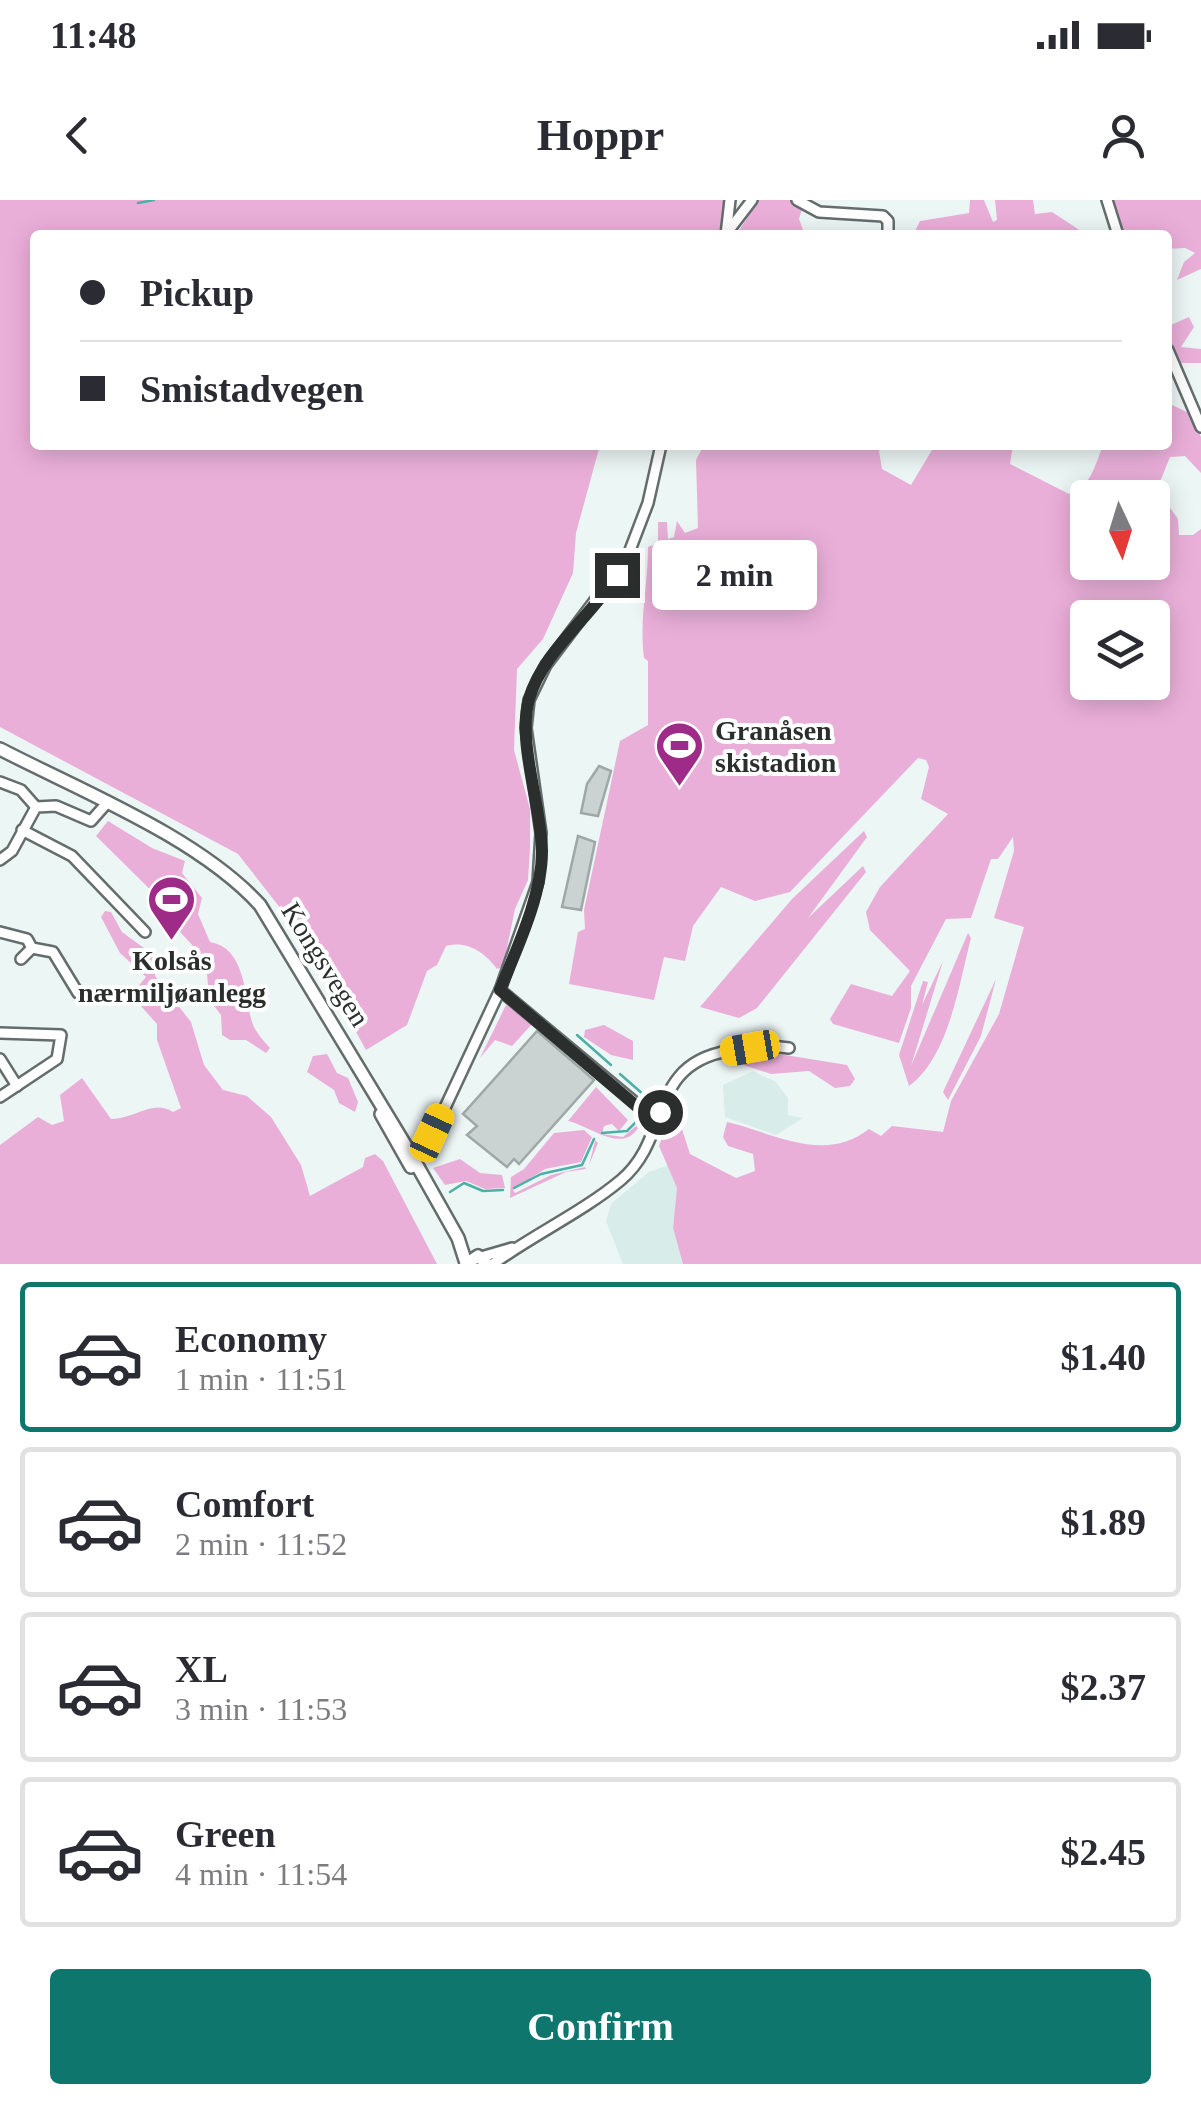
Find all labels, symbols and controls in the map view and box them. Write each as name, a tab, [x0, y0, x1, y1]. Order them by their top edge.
text: 11:48	[50, 14, 137, 56]
icon: back	[50, 108, 105, 163]
icon: person	[1096, 108, 1151, 163]
text: Hoppr	[537, 110, 664, 160]
text: Pickup	[140, 272, 254, 314]
text: Smistadvegen	[140, 368, 364, 410]
north arrow	[1070, 480, 1170, 580]
map controls	[1070, 480, 1170, 700]
callout: 2 min	[652, 540, 817, 610]
route end	[595, 553, 640, 598]
text: 2 min	[696, 557, 773, 593]
button: layers	[1070, 600, 1170, 700]
place label: Granåsen skistadion	[715, 715, 837, 778]
sports icon: Granåsen skistadion	[654, 720, 706, 788]
sports icon: Kolsås nærmiljøanlegg	[146, 874, 198, 942]
street label: Kongsvegen	[275, 897, 376, 1032]
place label: Kolsås nærmiljøanlegg	[78, 945, 266, 1008]
car	[718, 1028, 782, 1068]
route start	[638, 1090, 683, 1135]
car	[406, 1099, 458, 1167]
icon: car	[55, 1312, 145, 1402]
text: Economy	[175, 1318, 327, 1360]
text: $1.40	[1061, 1336, 1146, 1378]
text: 1 min · 11:51	[175, 1361, 347, 1397]
icon: car	[55, 1477, 145, 1567]
text: Comfort	[175, 1483, 314, 1525]
text: $1.89	[1061, 1501, 1146, 1543]
text: 2 min · 11:52	[175, 1526, 347, 1562]
icon: car	[55, 1642, 145, 1732]
text: XL	[175, 1648, 228, 1690]
text: $2.37	[1061, 1666, 1146, 1708]
text: 3 min · 11:53	[175, 1691, 347, 1727]
icon: car	[55, 1807, 145, 1897]
text: Green	[175, 1813, 276, 1855]
text: $2.45	[1061, 1831, 1146, 1873]
text: 4 min · 11:54	[175, 1856, 347, 1892]
button: Confirm	[50, 1969, 1151, 2084]

